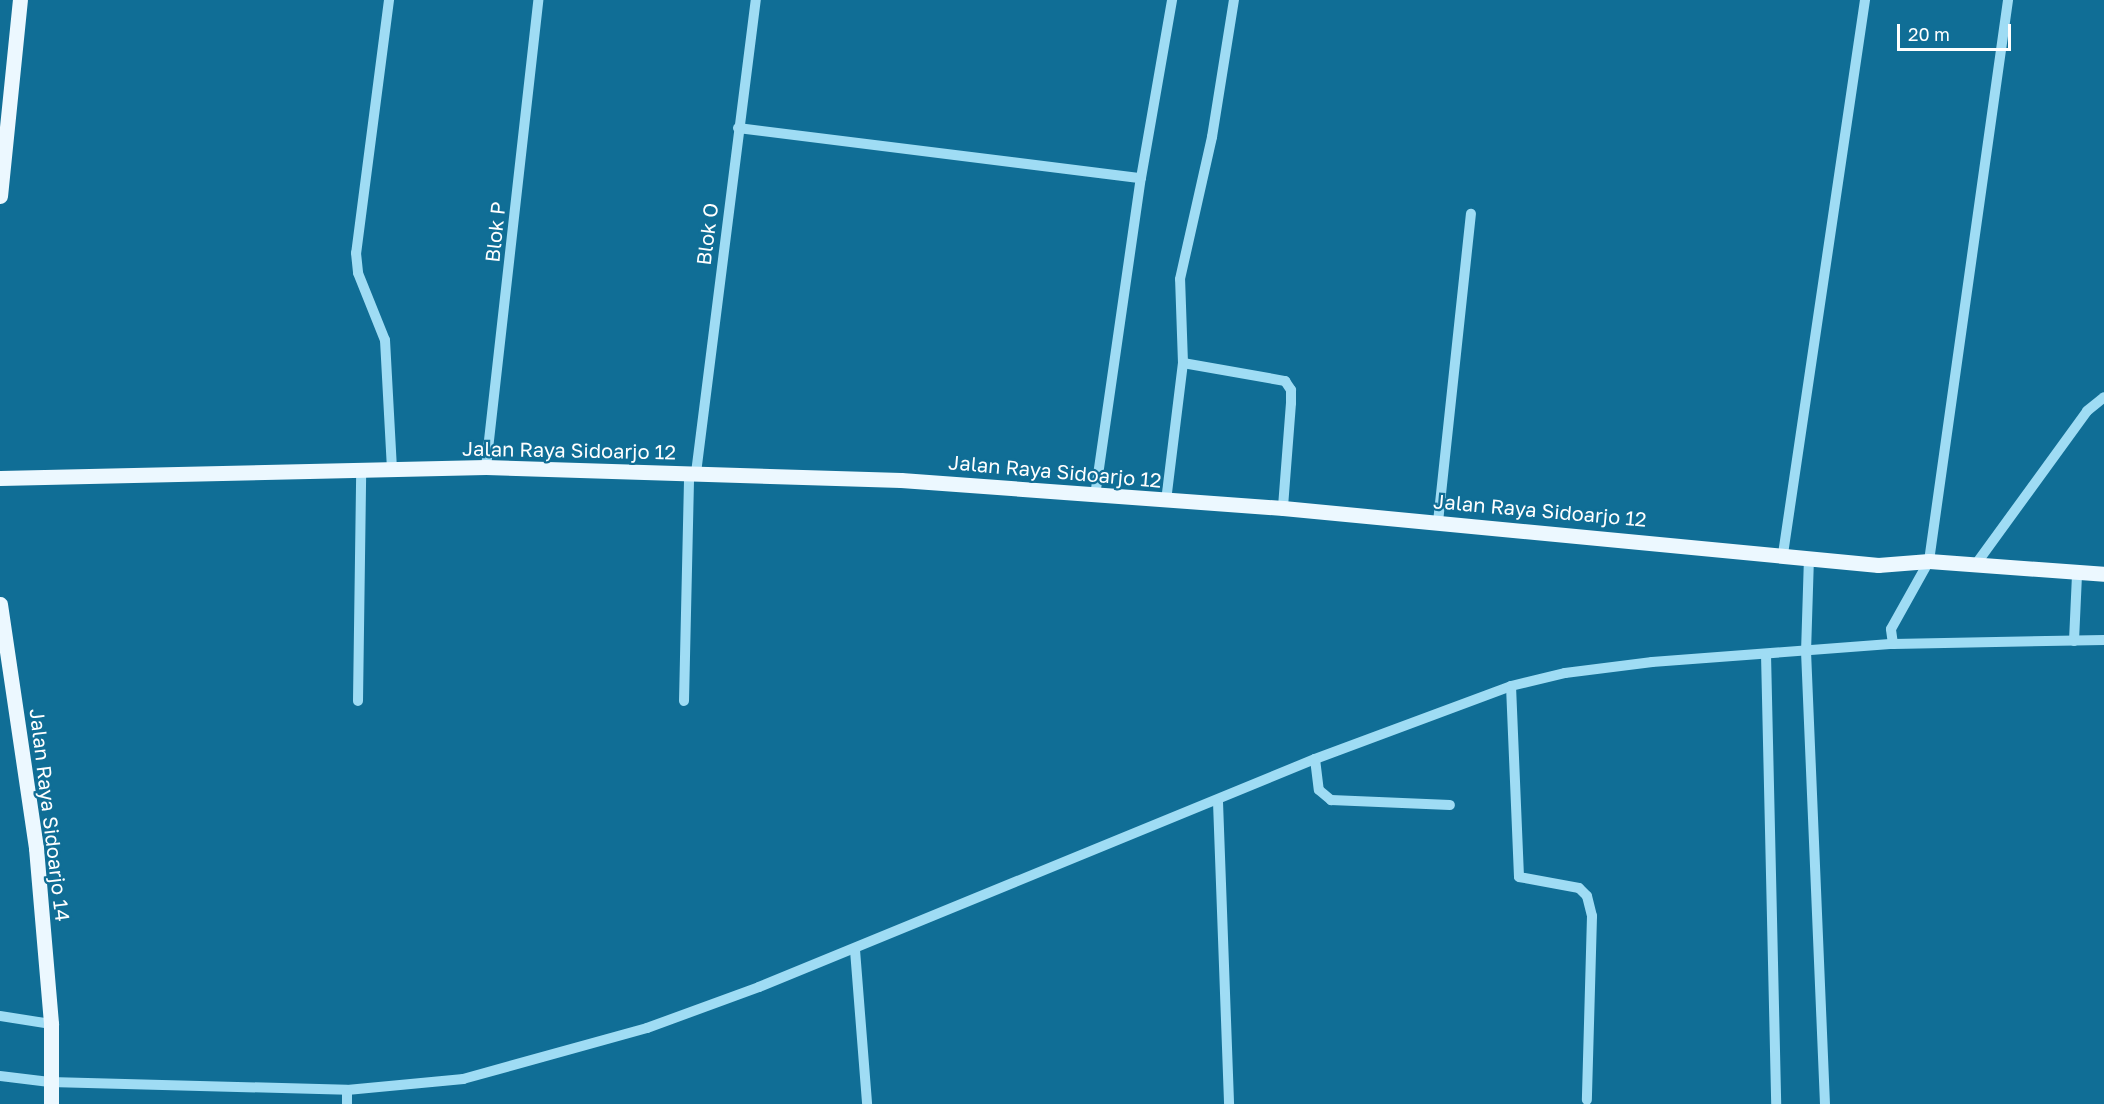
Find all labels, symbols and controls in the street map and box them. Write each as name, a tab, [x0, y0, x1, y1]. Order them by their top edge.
scale bar	[1900, 12, 2014, 50]
text: 20 m	[1908, 23, 1950, 45]
street label: Blok P	[480, 200, 510, 264]
street label: Blok O	[691, 201, 723, 267]
street label: Jalan Raya Sidoarjo 12	[462, 436, 676, 464]
street label: Jalan Raya Sidoarjo 12	[947, 450, 1163, 492]
street label: Jalan Raya Sidoarjo 12	[1432, 489, 1648, 531]
street label: Jalan Raya Sidoarjo 14	[25, 707, 75, 923]

